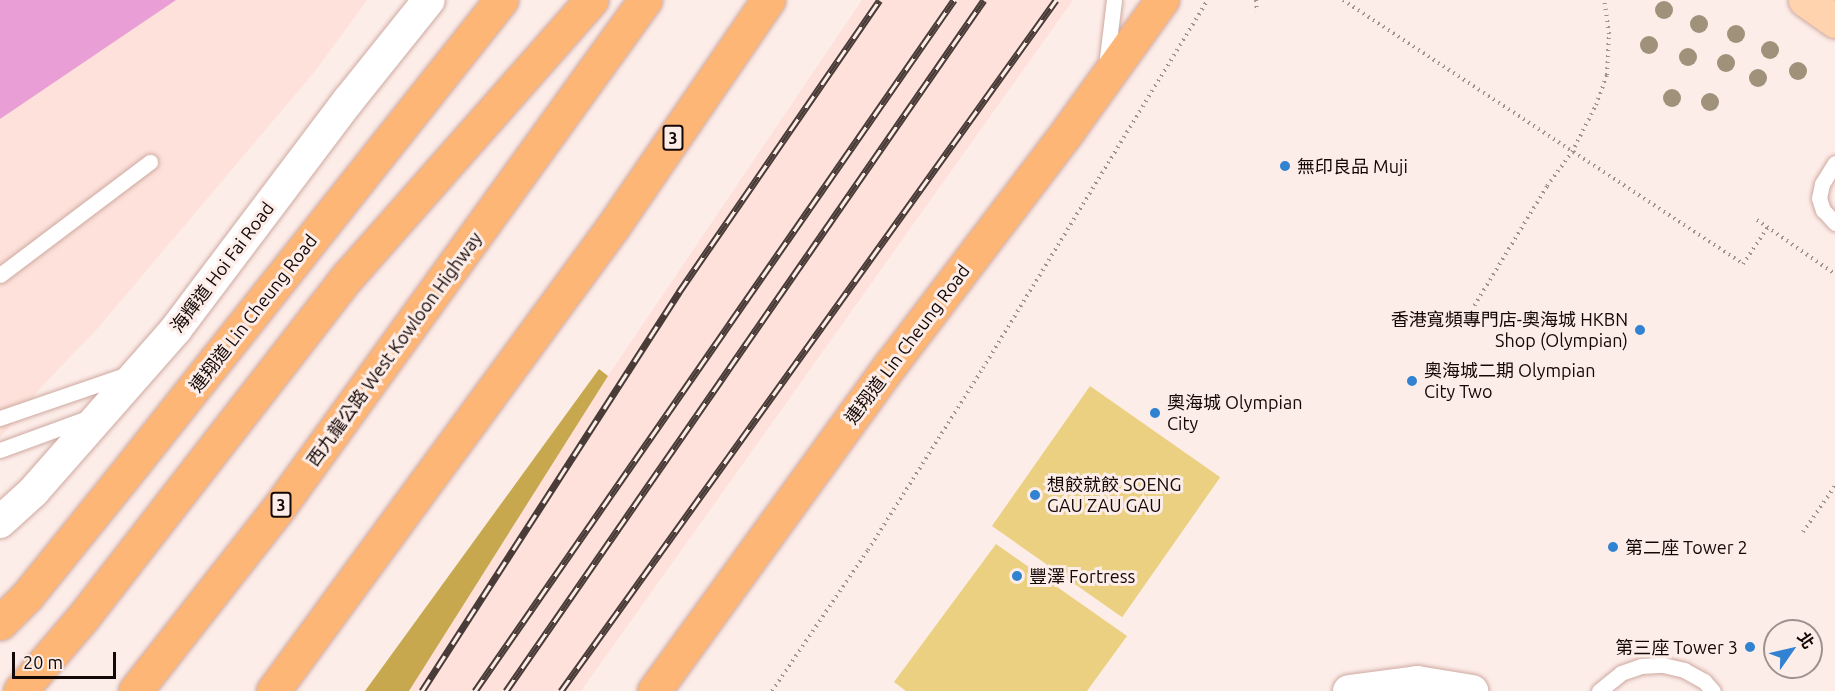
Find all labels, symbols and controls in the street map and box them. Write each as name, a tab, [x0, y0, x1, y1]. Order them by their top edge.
road number: 3	[661, 125, 685, 151]
place label: 無印良品 Muji	[1297, 155, 1408, 177]
marker: 無印良品 Muji	[1278, 159, 1292, 173]
street label: 海輝道 Hoi Fai Road	[166, 198, 278, 336]
street label: 西九龍公路 West Kowloon Highway	[302, 228, 486, 470]
street label: 連翔道 Lin Cheung Road	[185, 230, 321, 396]
street label: 連翔道 Lin Cheung Road	[840, 260, 974, 428]
place label: 香港寬頻專門店-奧海城 HKBN Shop (Olympian)	[1391, 309, 1628, 352]
marker: 香港寬頻專門店-奧海城 HKBN Shop (Olympian)	[1633, 323, 1647, 337]
place label: 奧海城二期 Olympian City Two	[1424, 360, 1595, 403]
marker: 奧海城二期 Olympian City Two	[1405, 374, 1419, 388]
place label: 奧海城 Olympian City	[1167, 392, 1302, 434]
marker: 奧海城 Olympian City	[1148, 406, 1162, 420]
place label: 想餃就餃 SOENG GAU ZAU GAU	[1047, 474, 1181, 516]
marker: 想餃就餃 SOENG GAU ZAU GAU	[1028, 488, 1042, 502]
road number: 3	[269, 492, 293, 518]
place label: 第二座 Tower 2	[1625, 536, 1748, 558]
marker: 第二座 Tower 2	[1606, 540, 1620, 554]
place label: 豐澤 Fortress	[1029, 565, 1135, 587]
marker: 豐澤 Fortress	[1010, 569, 1024, 583]
north arrow	[1763, 619, 1823, 679]
text: 北	[1794, 628, 1818, 652]
place label: 第三座 Tower 3	[1615, 636, 1738, 658]
scale bar	[15, 640, 118, 678]
marker: 第三座 Tower 3	[1743, 640, 1757, 654]
text: 20 m	[23, 652, 63, 672]

